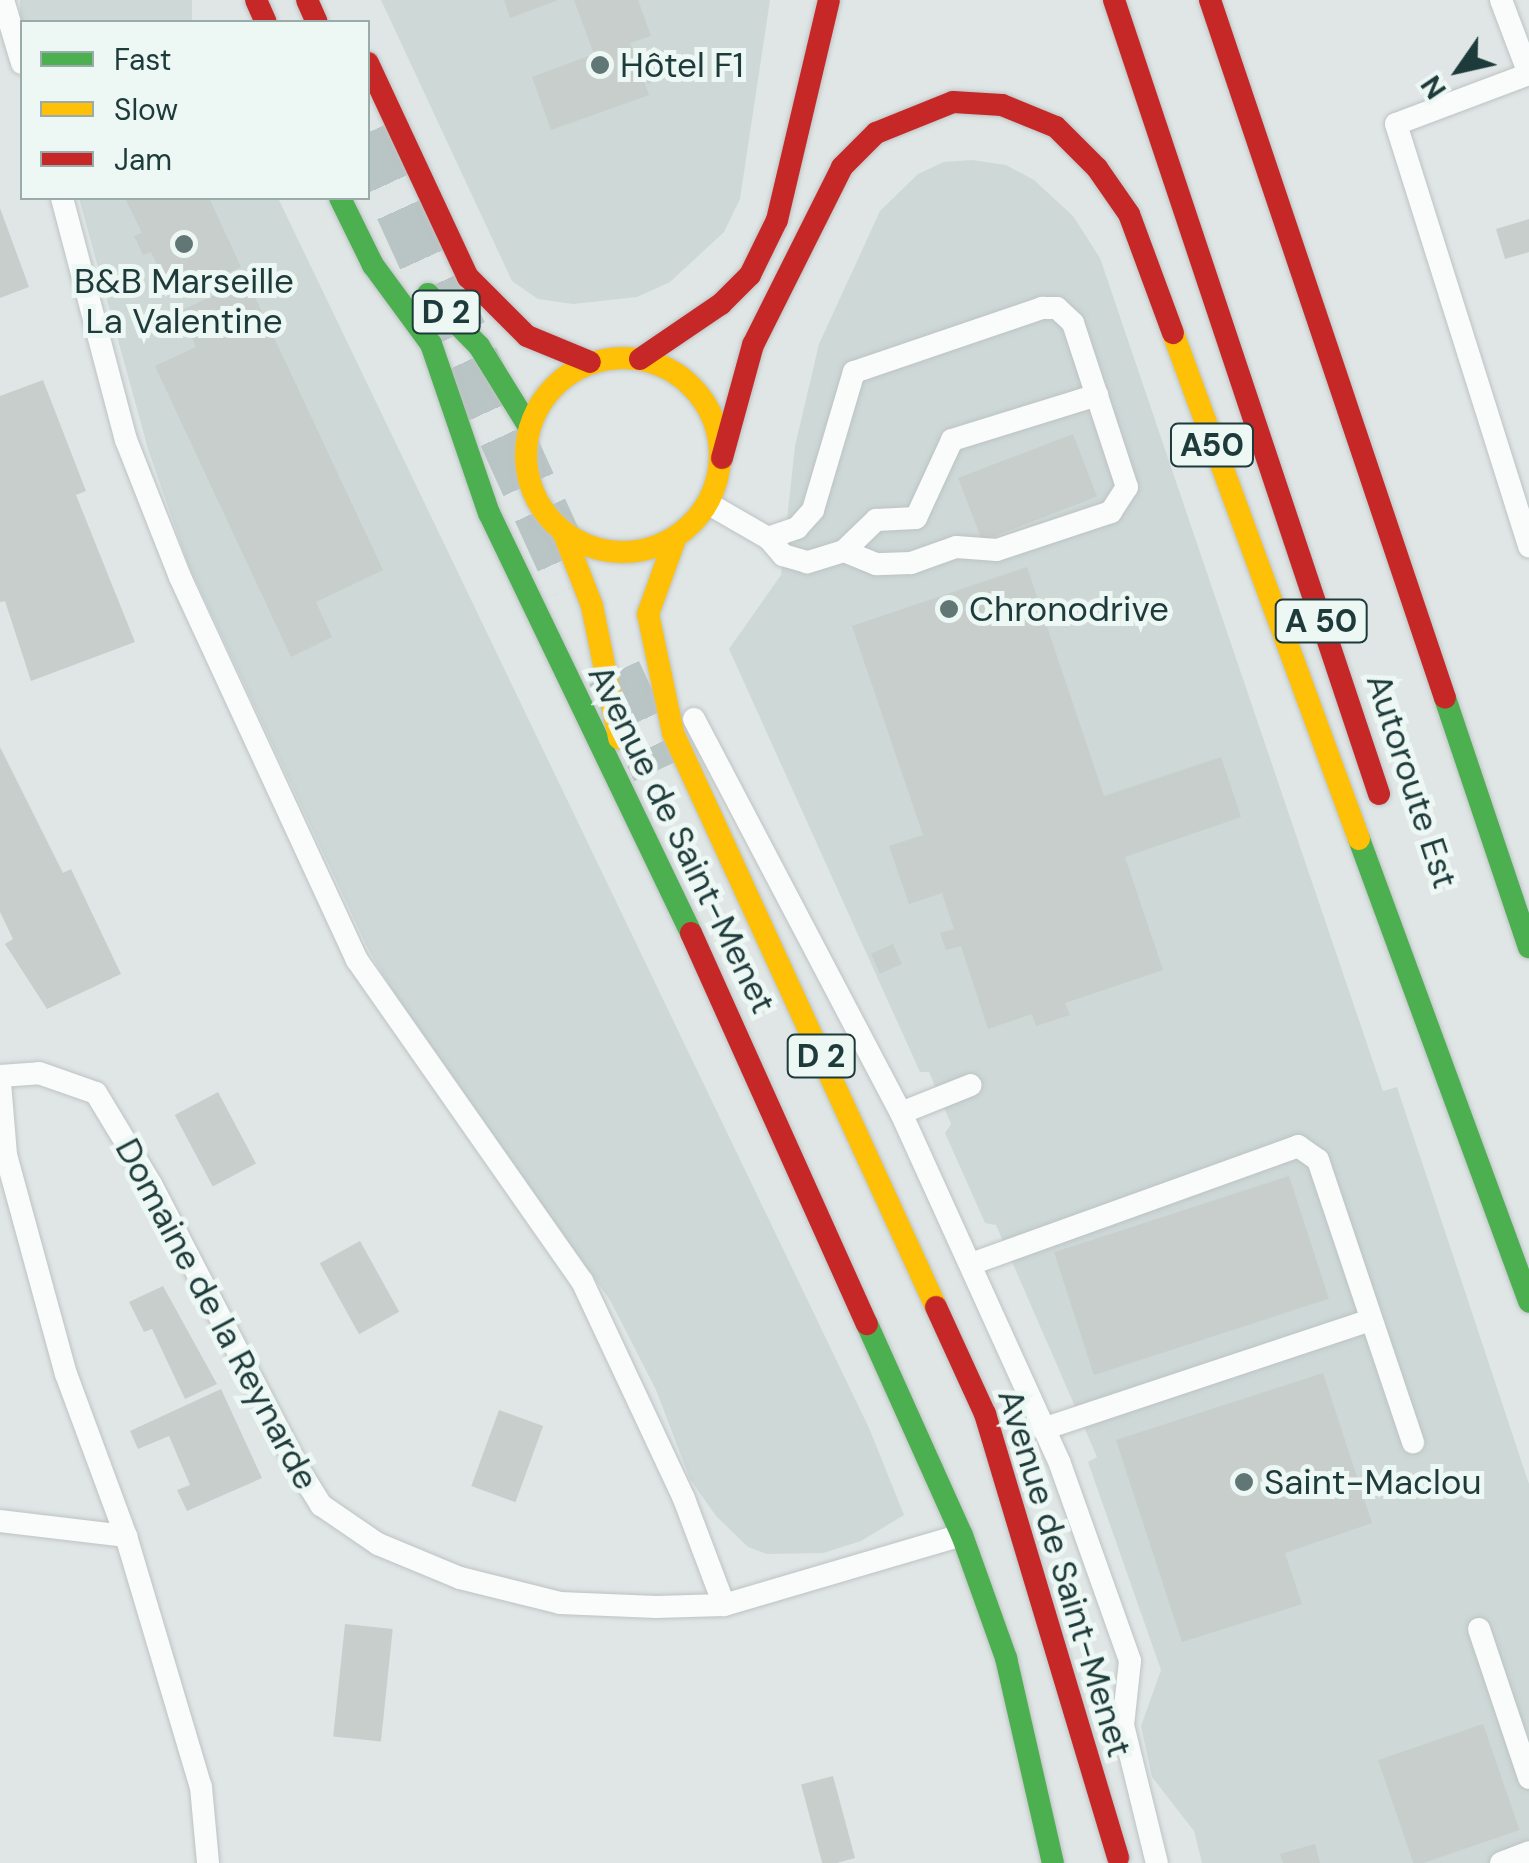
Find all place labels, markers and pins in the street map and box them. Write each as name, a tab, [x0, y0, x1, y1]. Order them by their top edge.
place label: Hôtel F1	[620, 44, 744, 86]
marker: Hôtel F1	[589, 54, 611, 76]
marker: B&B Marseille La Valentine	[173, 233, 195, 255]
place label: B&B Marseille La Valentine	[74, 260, 294, 342]
place label: Chronodrive	[969, 588, 1169, 630]
marker: Chronodrive	[938, 598, 960, 620]
place label: Saint-Maclou	[1264, 1461, 1482, 1503]
marker: Saint-Maclou	[1233, 1471, 1255, 1493]

